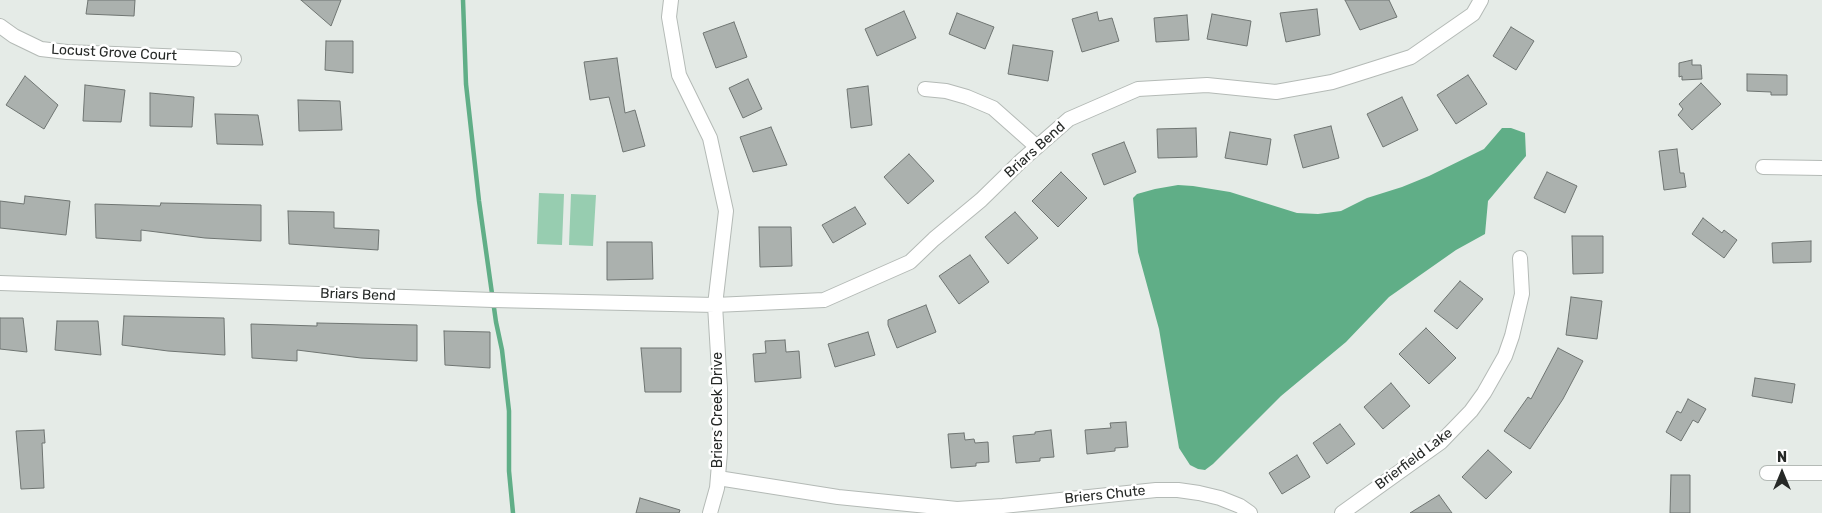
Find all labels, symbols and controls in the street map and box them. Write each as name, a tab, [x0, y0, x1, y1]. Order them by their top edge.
street label: Locust Grove Court	[51, 41, 177, 65]
street label: Briars Bend	[1001, 118, 1069, 182]
street label: Briars Bend	[320, 285, 396, 305]
street label: Briers Creek Drive	[710, 352, 726, 468]
street label: Brierfield Lake	[1372, 425, 1456, 493]
north arrow	[1757, 448, 1807, 498]
text: N	[1777, 449, 1787, 466]
street label: Briers Chute	[1064, 482, 1146, 508]

